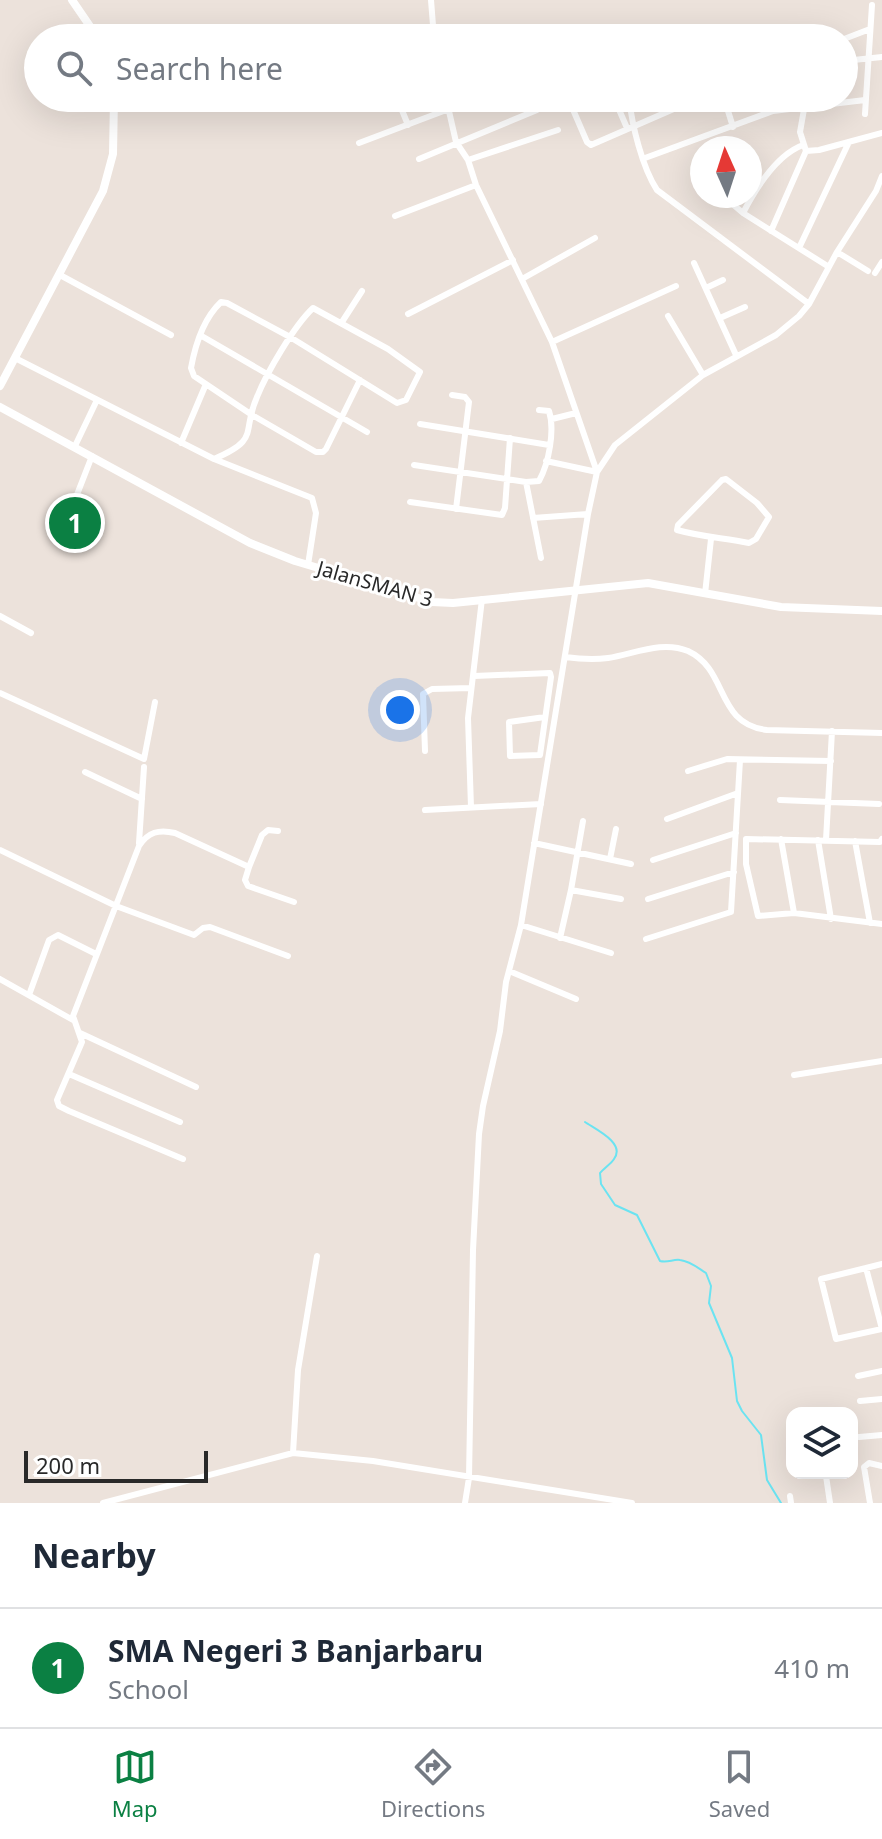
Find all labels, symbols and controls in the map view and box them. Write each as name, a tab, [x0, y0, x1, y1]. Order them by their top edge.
search box	[24, 24, 858, 112]
icon: search	[52, 46, 96, 90]
text: Search here	[116, 48, 283, 89]
north arrow	[690, 136, 762, 208]
pin: 1	[49, 493, 101, 553]
street label: JalanSMAN 3	[312, 554, 436, 613]
your location	[380, 690, 420, 730]
map controls	[786, 1407, 858, 1479]
button: layers	[786, 1407, 858, 1479]
scale bar	[24, 1447, 208, 1483]
text: 200 m	[36, 1450, 100, 1480]
text: Nearby	[32, 1532, 156, 1578]
text: SMA Negeri 3 Banjarbaru	[108, 1630, 483, 1671]
text: 1	[51, 1650, 65, 1686]
text: 410 m	[774, 1650, 850, 1686]
text: School	[108, 1671, 189, 1707]
tab: Map	[112, 1745, 158, 1823]
tab: Directions	[381, 1745, 485, 1823]
tab: Saved	[709, 1745, 770, 1823]

